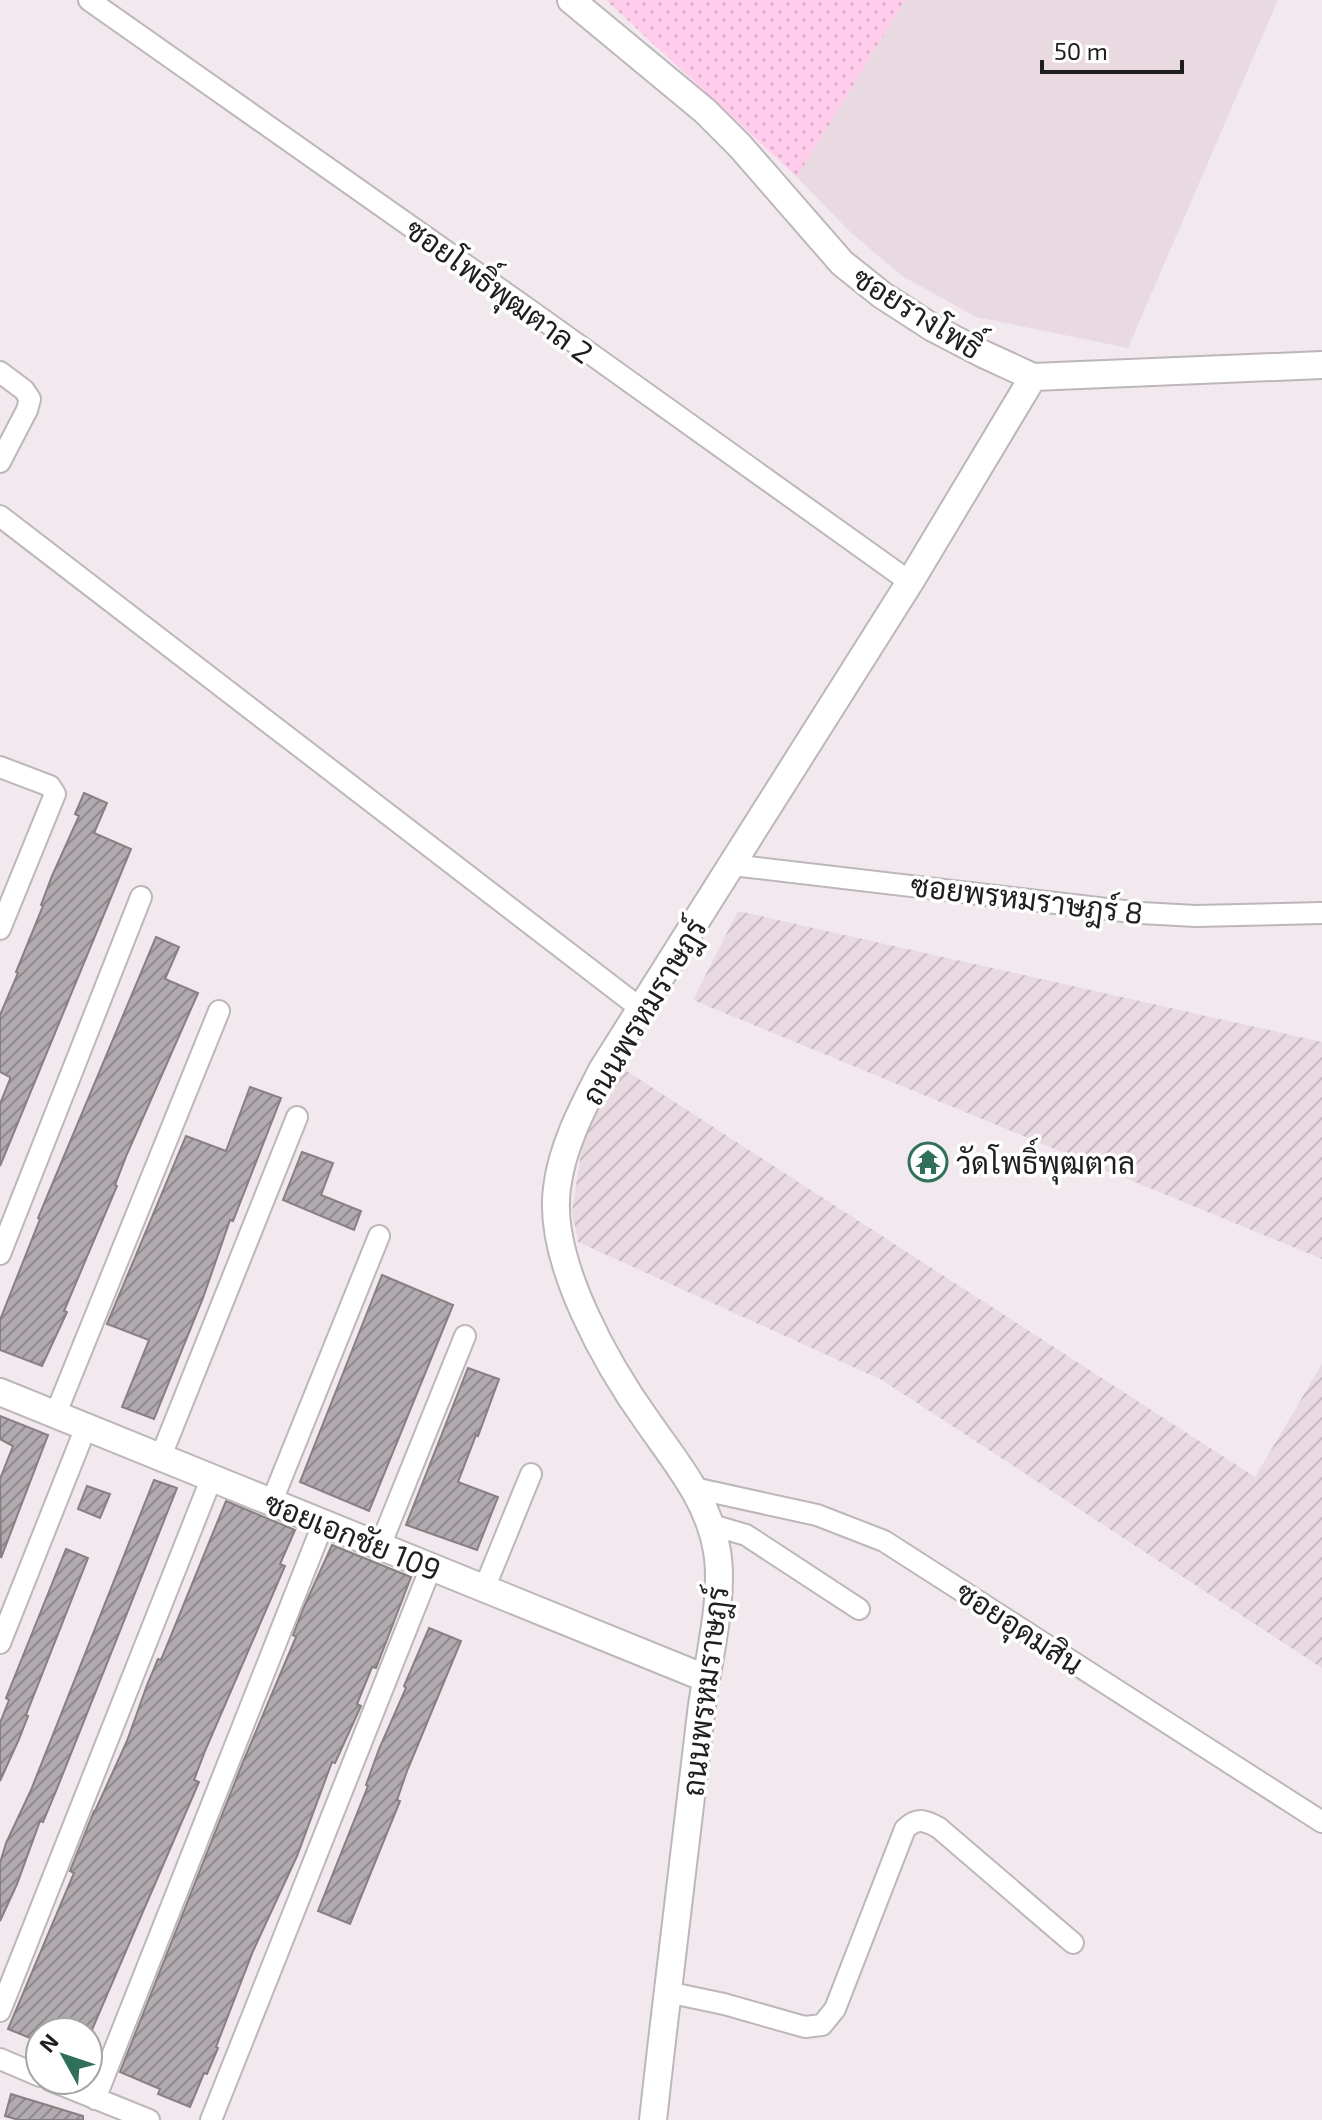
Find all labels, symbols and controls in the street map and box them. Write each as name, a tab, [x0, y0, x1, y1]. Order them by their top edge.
scale bar	[1042, 24, 1182, 74]
text: 50 m	[1054, 36, 1108, 65]
street label: ซอยโพธิ์พุฒตาล 2	[396, 205, 605, 374]
street label: ซอยรางโพธิ์	[847, 253, 993, 366]
street label: ซอยพรหมราษฎร์ 8	[908, 866, 1145, 934]
street label: ถนนพรหมราษฎร์	[573, 911, 716, 1113]
place label: วัดโพธิ์พุฒตาล	[956, 1137, 1135, 1185]
temple icon: วัดโพธิ์พุฒตาล	[907, 1141, 949, 1183]
street label: ซอยเอกชัย 109	[260, 1483, 446, 1587]
street label: ซอยอุดมสิน	[947, 1573, 1090, 1685]
street label: ถนนพรหมราษฎร์	[673, 1584, 739, 1799]
north arrow	[24, 2016, 104, 2096]
text: N	[33, 2028, 63, 2057]

